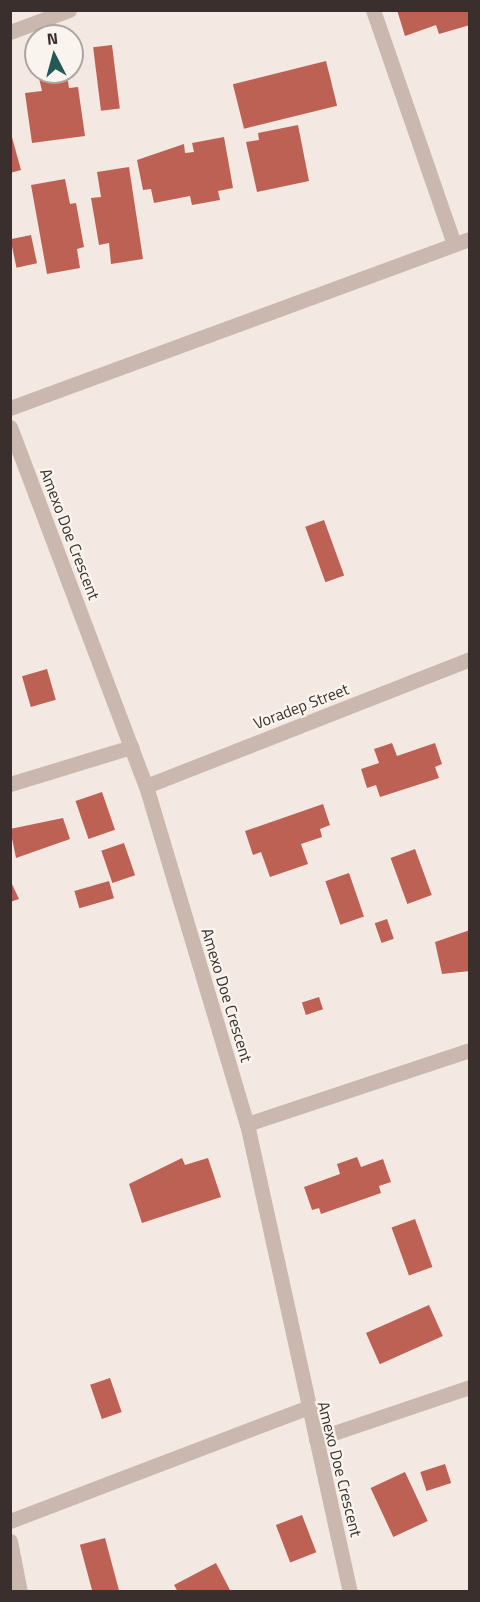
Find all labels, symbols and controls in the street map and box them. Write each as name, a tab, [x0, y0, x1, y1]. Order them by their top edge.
north arrow	[24, 24, 84, 84]
text: N	[46, 26, 59, 51]
street label: Amexo Doe Crescent	[36, 466, 104, 602]
street label: Voradep Street	[251, 679, 351, 733]
street label: Amexo Doe Crescent	[198, 926, 256, 1064]
street label: Amexo Doe Crescent	[314, 1399, 366, 1539]

